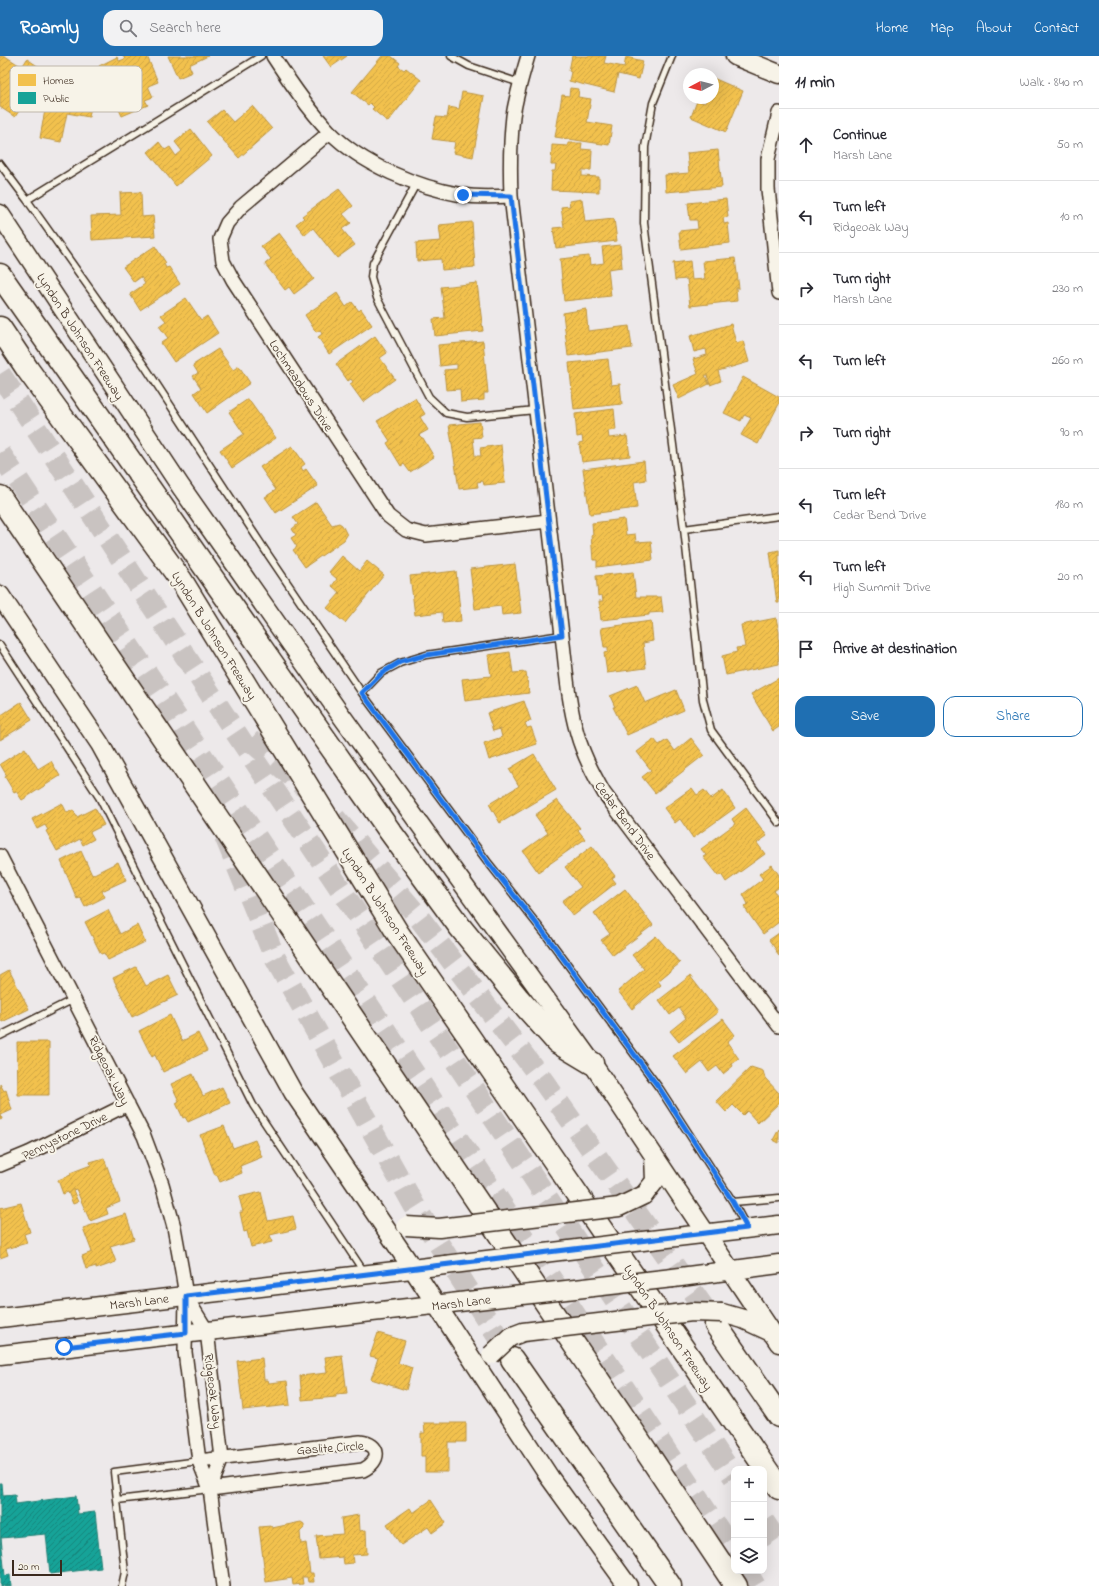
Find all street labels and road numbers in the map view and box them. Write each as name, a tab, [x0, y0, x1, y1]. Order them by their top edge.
street label: Lyndon B Johnson Freeway	[31, 269, 128, 405]
street label: Lochmeadows Drive	[264, 336, 338, 436]
street label: Lyndon B Johnson Freeway	[166, 568, 261, 704]
street label: Cedar Bend Drive	[590, 778, 660, 864]
street label: Lyndon B Johnson Freeway	[336, 844, 433, 980]
street label: Ridgeoak Way	[82, 1033, 134, 1109]
street label: Pennystone Drive	[19, 1107, 111, 1166]
street label: Lyndon B Johnson Freeway	[618, 1261, 717, 1395]
street label: Marsh Lane	[109, 1289, 170, 1316]
street label: Marsh Lane	[431, 1290, 492, 1317]
street label: Ridgeoak Way	[197, 1353, 227, 1430]
street label: Gaslite Circle	[296, 1437, 364, 1460]

